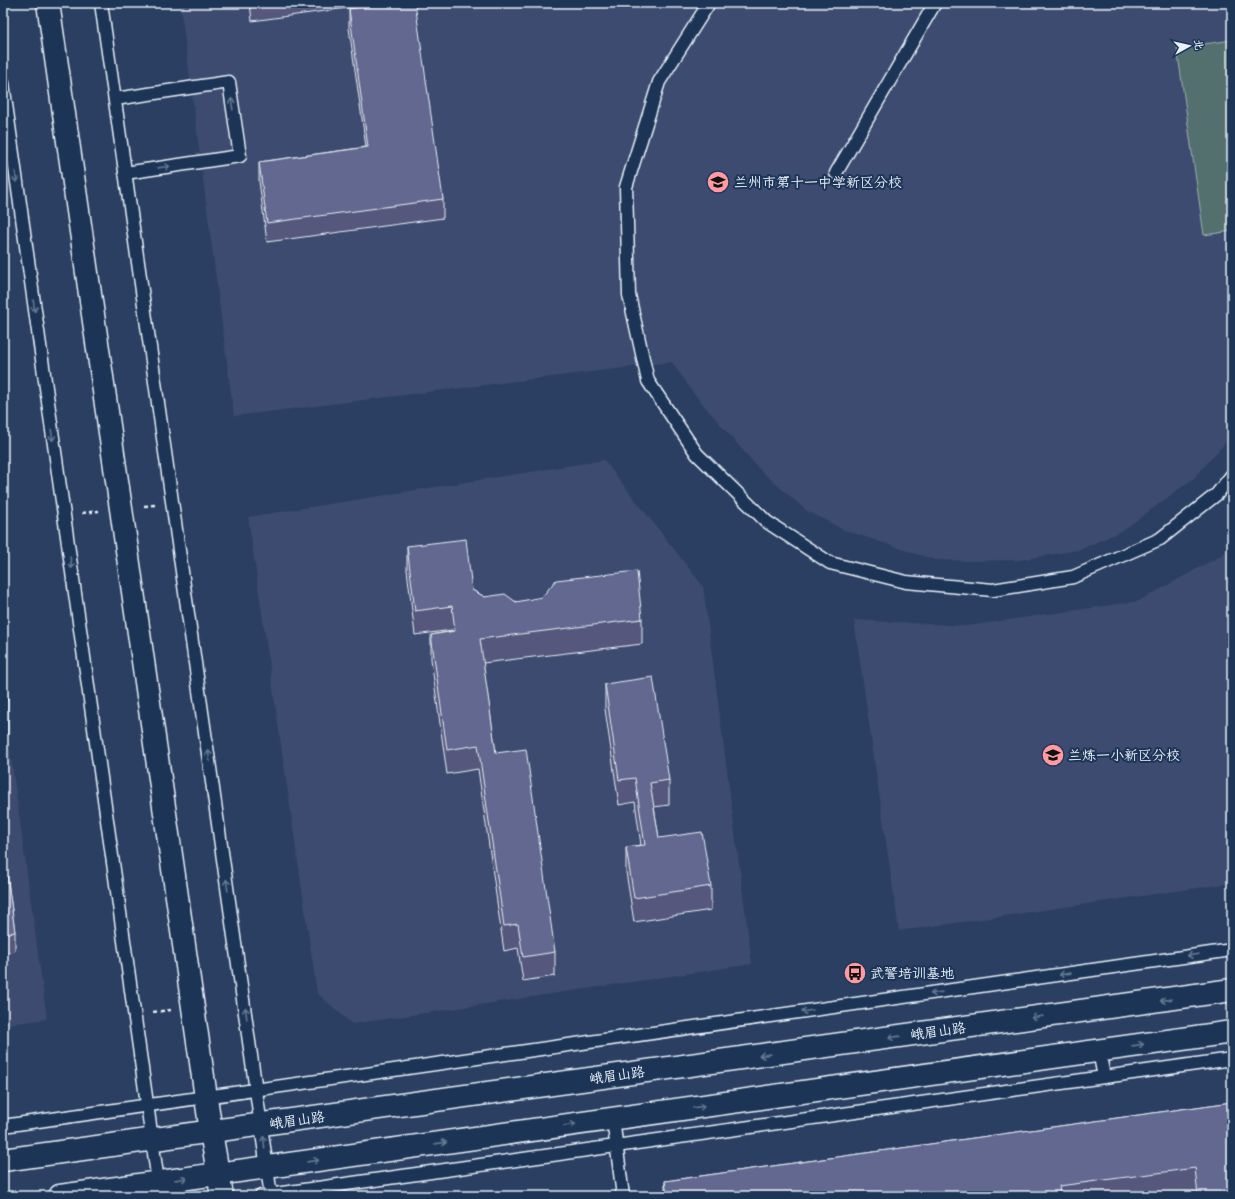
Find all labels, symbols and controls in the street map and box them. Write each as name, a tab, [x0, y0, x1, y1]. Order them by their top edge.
north arrow	[1169, 26, 1209, 66]
text: 北	[1190, 38, 1209, 51]
one-way arrow	[228, 97, 236, 110]
one-way arrow	[157, 163, 170, 171]
school or university icon: 兰州市第十一中学新区分校	[705, 169, 731, 195]
one-way arrow	[12, 170, 20, 183]
place label: 兰州市第十一中学新区分校	[734, 171, 902, 192]
one-way arrow	[30, 299, 38, 312]
one-way arrow	[48, 428, 56, 441]
one-way arrow	[67, 556, 75, 569]
school or university icon: 兰炼一小新区分校	[1040, 742, 1066, 768]
place label: 兰炼一小新区分校	[1068, 744, 1180, 765]
one-way arrow	[205, 750, 213, 763]
one-way arrow	[223, 879, 231, 892]
one-way arrow	[1187, 951, 1200, 959]
bus stop icon: 武警培训基地	[842, 960, 868, 986]
place label: 武警培训基地	[870, 962, 954, 983]
one-way arrow	[1059, 970, 1072, 978]
one-way arrow	[930, 989, 943, 997]
one-way arrow	[1160, 996, 1173, 1003]
one-way arrow	[242, 1007, 250, 1020]
one-way arrow	[801, 1007, 814, 1015]
one-way arrow	[1031, 1013, 1044, 1021]
street label: 峨眉山路	[909, 1016, 967, 1045]
one-way arrow	[888, 1033, 901, 1041]
one-way arrow	[1131, 1041, 1144, 1049]
one-way arrow	[759, 1051, 772, 1059]
street label: 峨眉山路	[588, 1060, 646, 1089]
one-way arrow	[692, 1103, 705, 1111]
street label: 峨眉山路	[268, 1105, 326, 1134]
one-way arrow	[563, 1121, 576, 1129]
one-way arrow	[260, 1136, 268, 1149]
one-way arrow	[434, 1139, 447, 1147]
one-way arrow	[306, 1157, 319, 1164]
one-way arrow	[174, 1175, 187, 1183]

